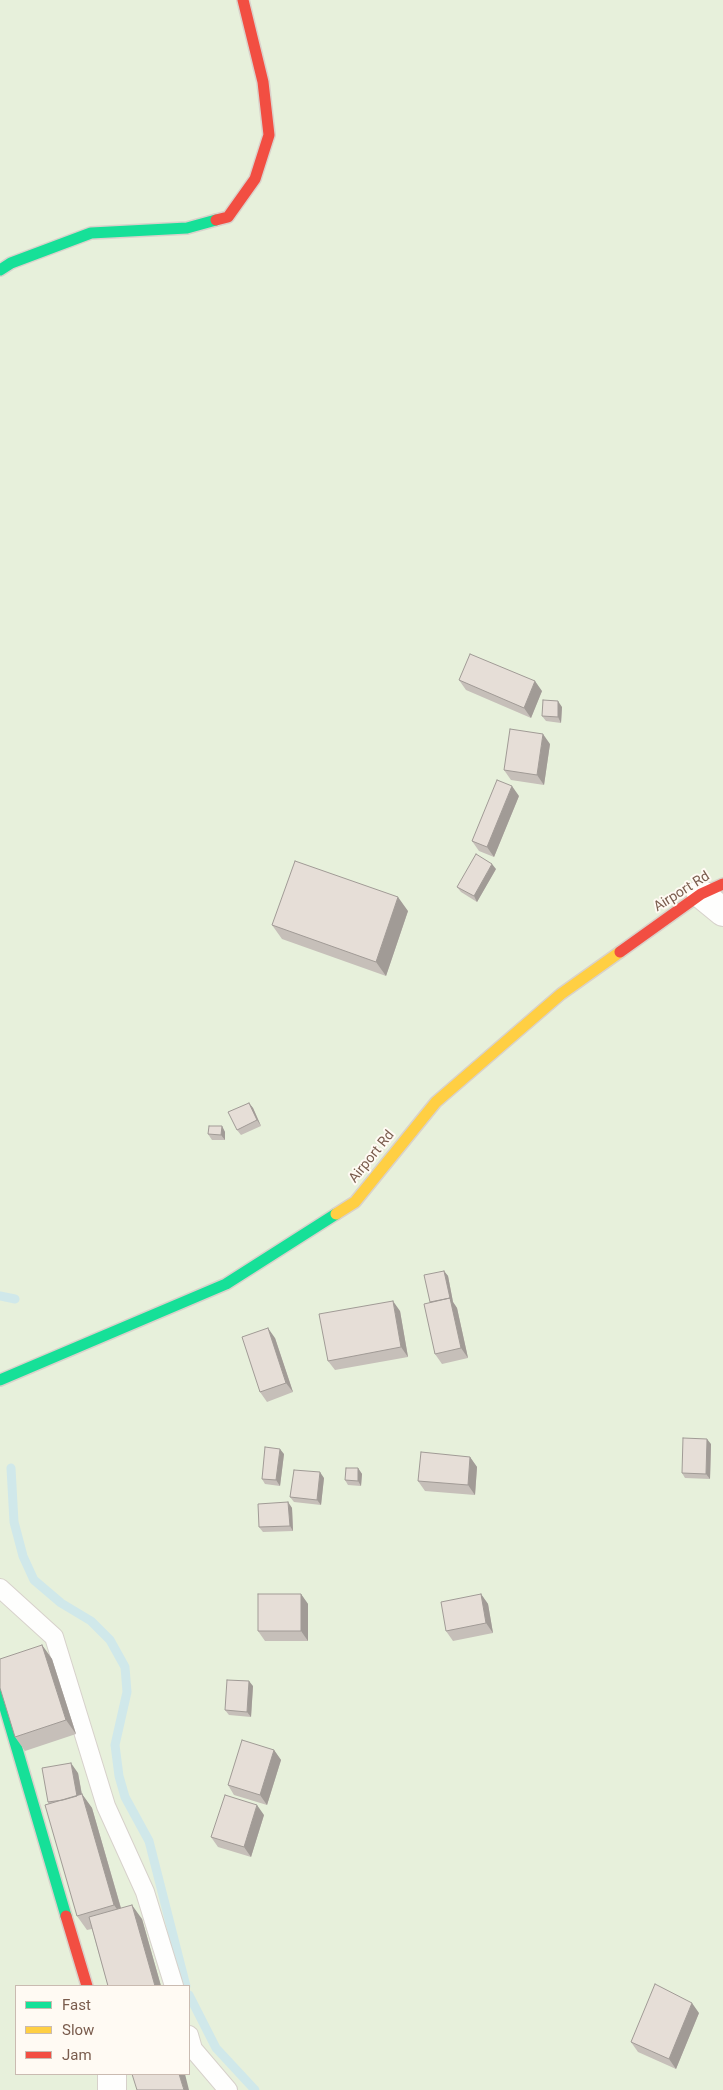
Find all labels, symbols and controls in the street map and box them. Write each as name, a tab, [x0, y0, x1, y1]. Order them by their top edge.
street label: Airport Rd	[651, 868, 713, 916]
street label: Airport Rd	[346, 1127, 398, 1187]
legend	[15, 1985, 190, 2075]
text: Fast	[62, 1996, 91, 2014]
text: Slow	[62, 2021, 94, 2039]
text: Jam	[62, 2046, 92, 2064]

